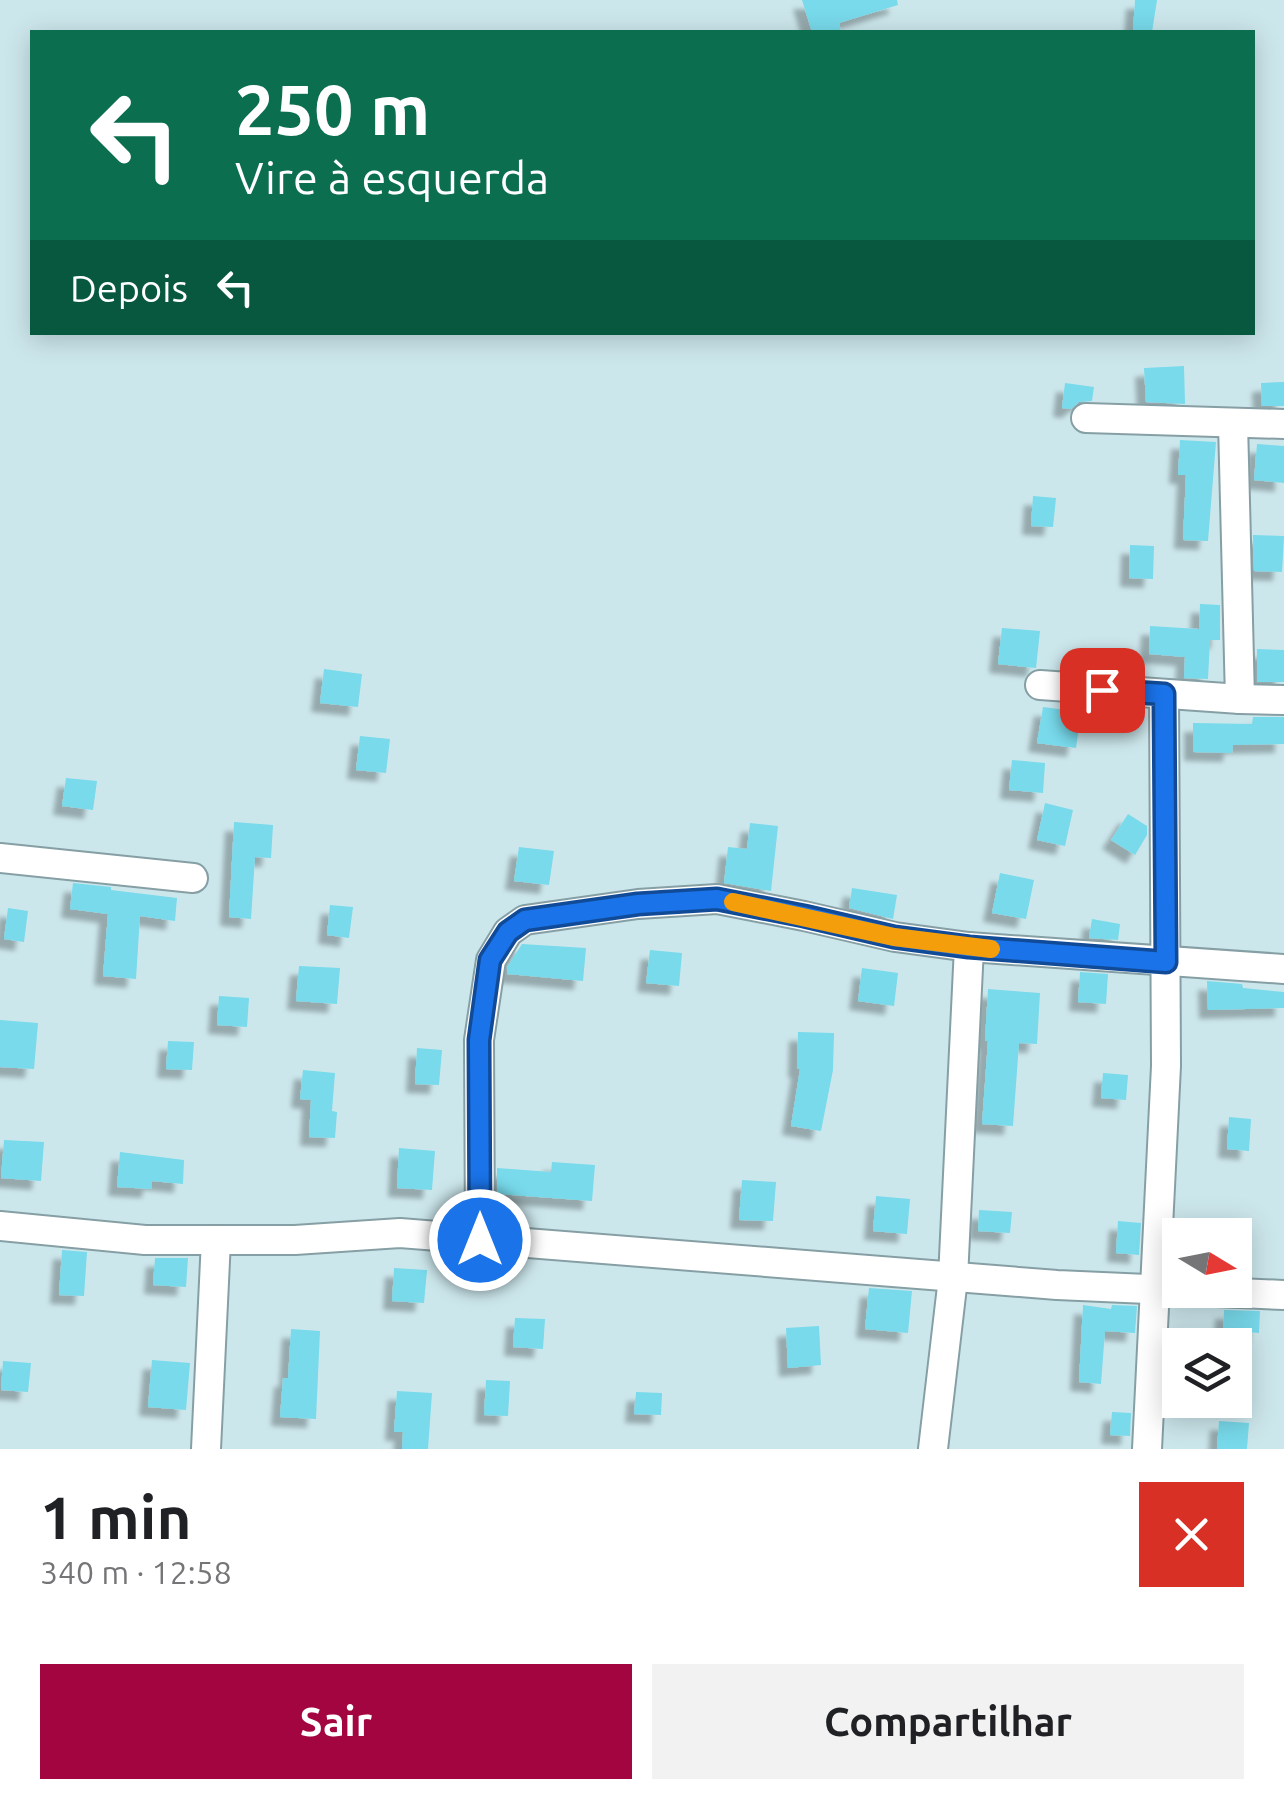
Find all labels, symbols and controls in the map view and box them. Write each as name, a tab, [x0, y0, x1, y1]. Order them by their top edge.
icon: left	[70, 70, 200, 200]
text: 250 m	[235, 70, 430, 148]
text: Vire à esquerda	[235, 152, 549, 203]
icon: left	[208, 260, 263, 315]
text: Depois	[70, 267, 188, 309]
pin	[1060, 648, 1145, 733]
icon: arrive	[1075, 663, 1130, 718]
position arrow	[428, 1188, 532, 1292]
north arrow	[1162, 1218, 1252, 1308]
map controls	[1162, 1218, 1252, 1418]
button: layers	[1162, 1328, 1252, 1418]
button: close	[1139, 1482, 1244, 1587]
text: 1 min	[40, 1483, 192, 1550]
text: 340 m · 12:58	[40, 1554, 232, 1590]
button: Sair	[40, 1664, 632, 1779]
button: Compartilhar	[652, 1664, 1244, 1779]

